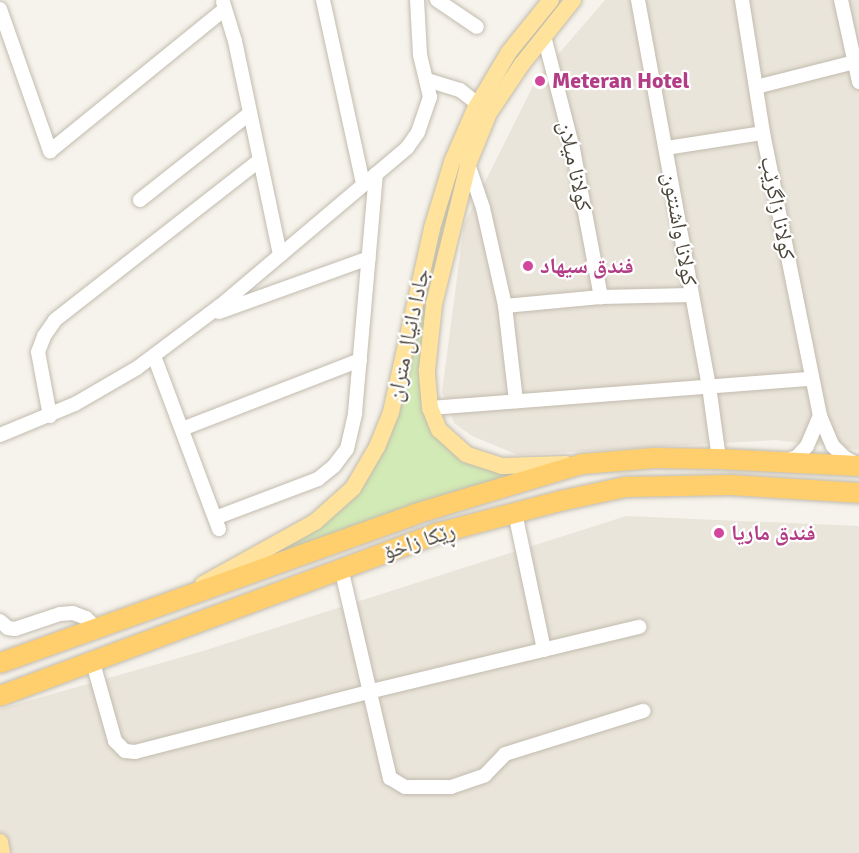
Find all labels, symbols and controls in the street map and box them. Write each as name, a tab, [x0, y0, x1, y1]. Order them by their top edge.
place label: Meteran Hotel	[552, 68, 689, 94]
marker: Meteran Hotel	[533, 74, 547, 88]
street label: كولانا ميلان	[553, 118, 597, 214]
street label: كولانا زاگرێب	[755, 154, 801, 262]
street label: كولانا واشنتون	[657, 170, 703, 288]
place label: فندق سيهاد	[540, 253, 634, 279]
marker: فندق سيهاد	[521, 259, 535, 273]
street label: جادا دانيال متران	[381, 266, 435, 404]
street label: ڕێکا زاخۆ	[379, 517, 459, 565]
place label: فندق ماريا	[731, 520, 816, 546]
marker: فندق ماريا	[712, 526, 726, 540]

